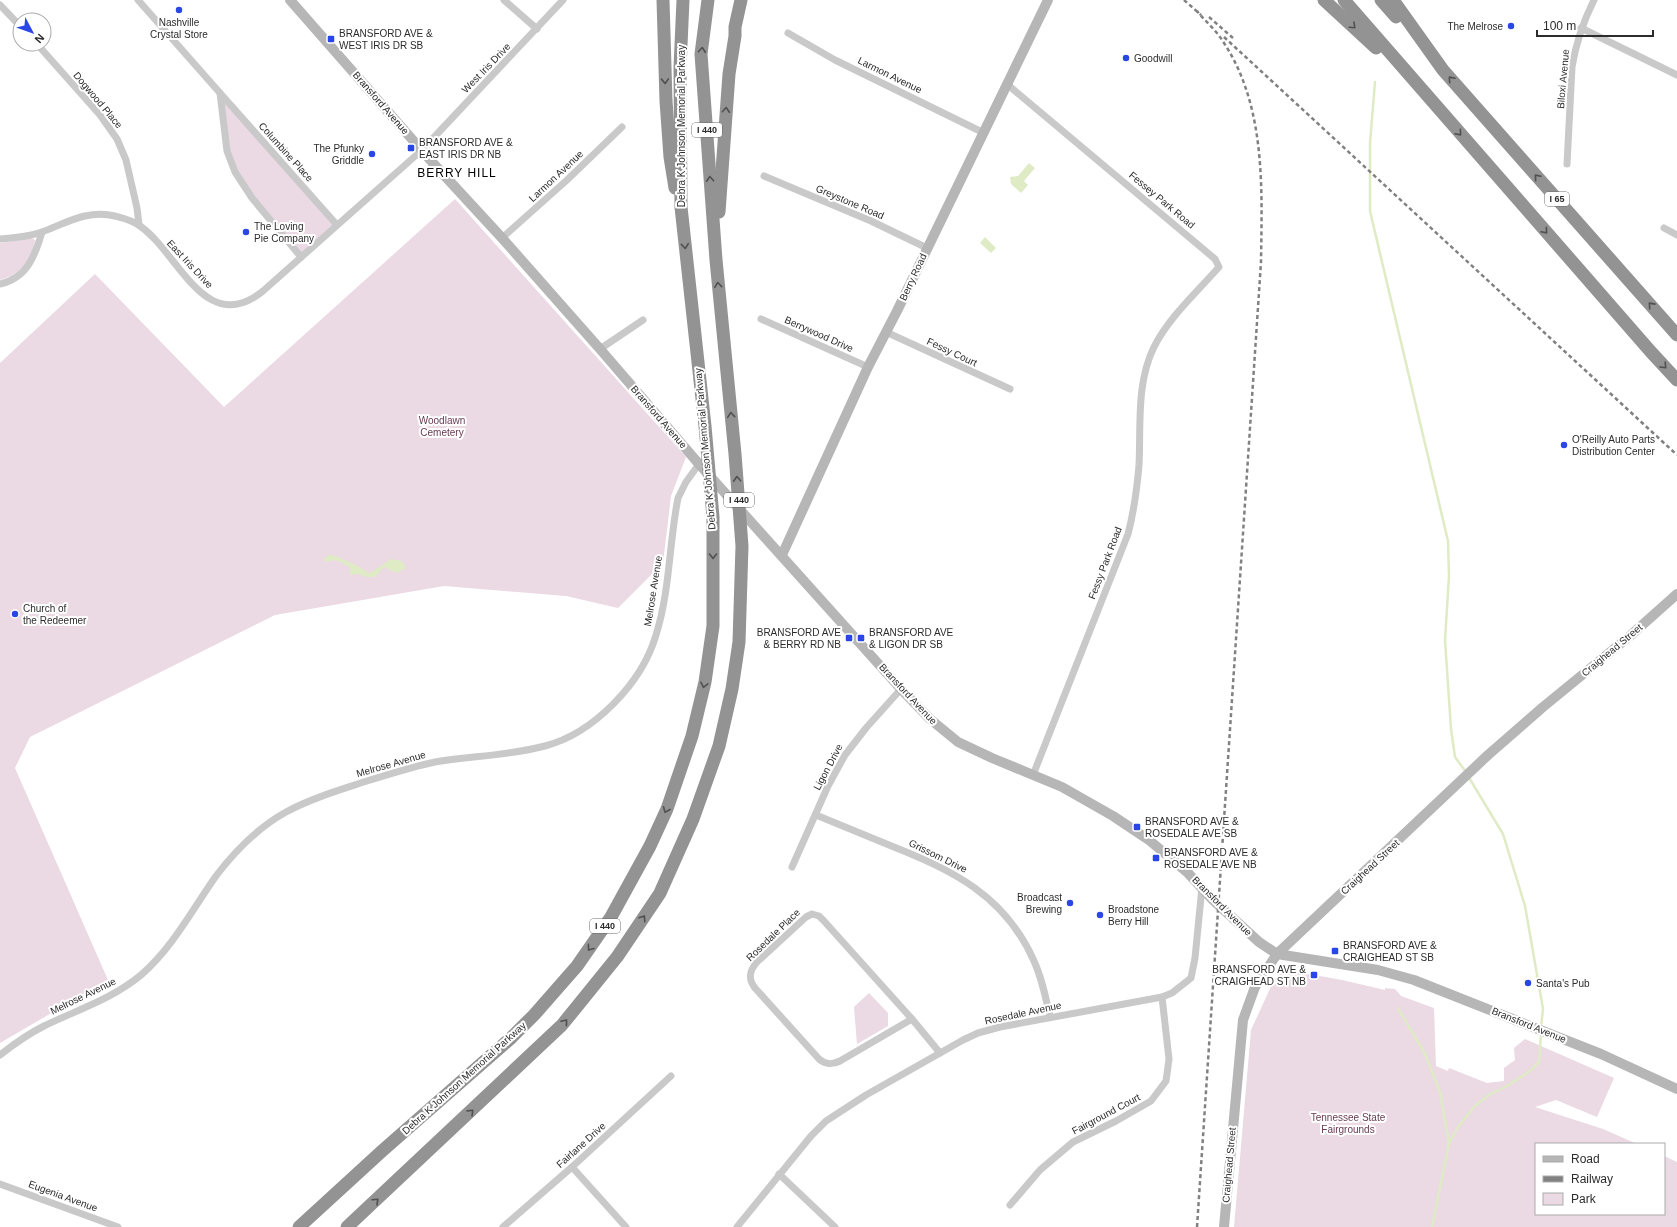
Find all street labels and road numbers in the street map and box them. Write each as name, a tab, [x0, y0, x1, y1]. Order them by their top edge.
street label: West Iris Drive	[460, 41, 513, 95]
street label: Debra K Johnson Memorial Parkway	[676, 45, 687, 207]
street label: Biloxi Avenue	[1555, 48, 1571, 109]
street label: Larmon Avenue	[856, 55, 924, 95]
street label: Bransford Avenue	[351, 69, 411, 137]
street label: Dogwood Place	[71, 70, 125, 131]
street label: Columbine Place	[257, 120, 316, 184]
road number: I 440	[692, 123, 722, 137]
street label: Larmon Avenue	[527, 148, 586, 204]
street label: Fessey Park Road	[1127, 169, 1197, 231]
street label: Greystone Road	[814, 183, 886, 221]
road number: I 65	[1545, 192, 1569, 206]
street label: East Iris Drive	[165, 237, 216, 291]
street label: Berry Road	[897, 252, 929, 302]
street label: Berrywood Drive	[783, 314, 855, 354]
street label: Fessy Court	[925, 336, 979, 368]
street label: Debra K Johnson Memorial Parkway	[692, 368, 718, 530]
street label: Bransford Avenue	[629, 383, 689, 451]
road number: I 440	[724, 493, 754, 507]
street label: Fessy Park Road	[1086, 525, 1124, 601]
street label: Melrose Avenue	[642, 554, 664, 627]
street label: Craighead Street	[1580, 621, 1645, 679]
street label: Bransford Avenue	[877, 661, 939, 727]
street label: Ligon Drive	[811, 742, 845, 792]
street label: Melrose Avenue	[355, 749, 427, 779]
street label: Grissom Drive	[907, 837, 969, 875]
street label: Craighead Street	[1339, 837, 1402, 897]
street label: Bransford Avenue	[1190, 874, 1254, 938]
street label: Rosedale Place	[744, 906, 802, 963]
road number: I 440	[590, 919, 620, 933]
street label: Melrose Avenue	[48, 975, 118, 1017]
street label: Rosedale Avenue	[984, 999, 1063, 1027]
street label: Bransford Avenue	[1490, 1005, 1568, 1045]
street label: Debra K Johnson Memorial Parkway	[400, 1020, 528, 1136]
street label: Fairground Court	[1070, 1091, 1142, 1137]
street label: Fairlane Drive	[554, 1120, 608, 1170]
street label: Craighead Street	[1220, 1127, 1238, 1203]
street label: Eugenia Avenue	[27, 1178, 99, 1214]

